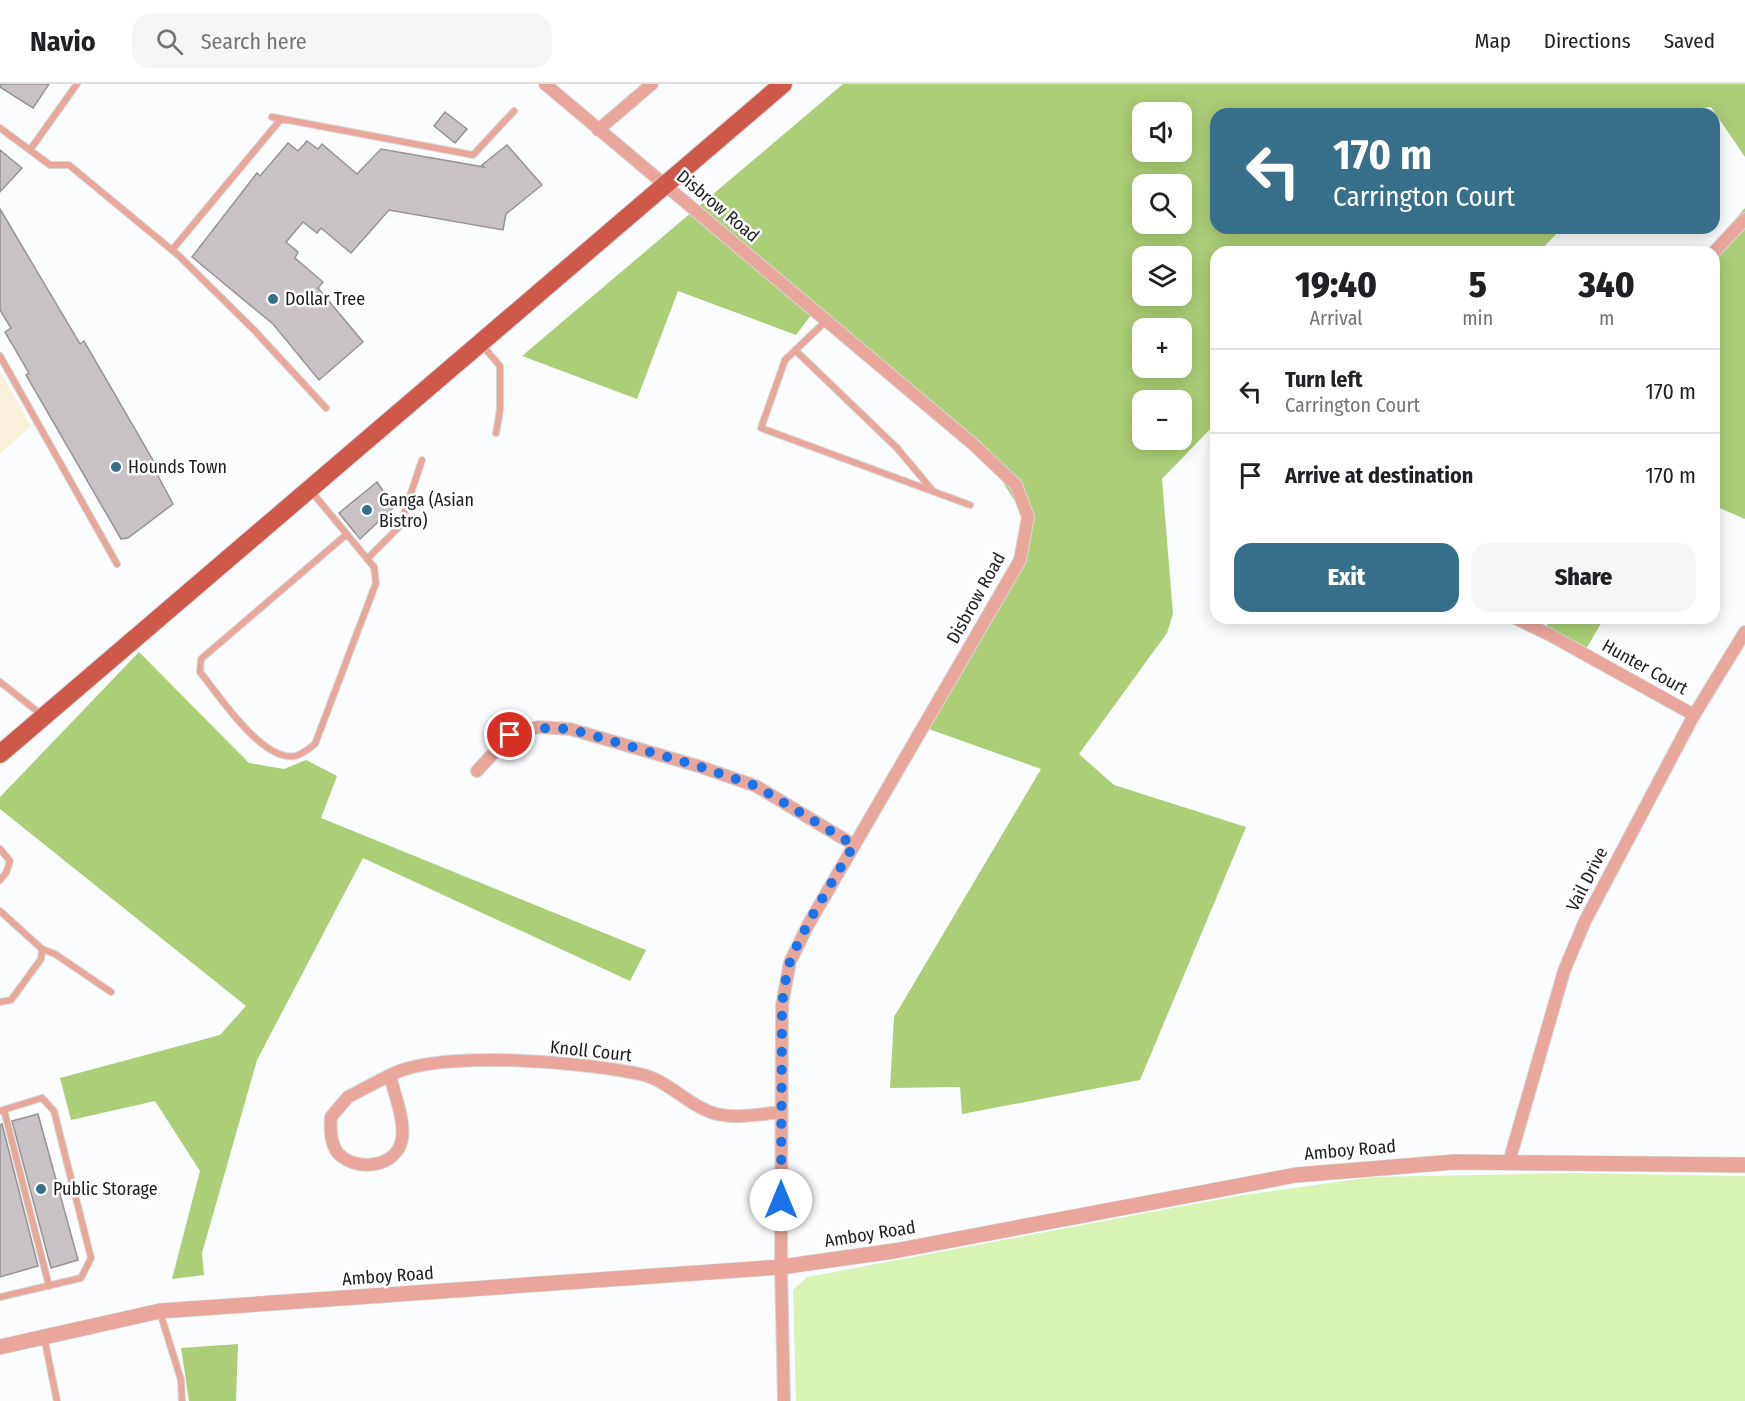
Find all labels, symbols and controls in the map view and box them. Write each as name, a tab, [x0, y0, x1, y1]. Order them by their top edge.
search box	[132, 14, 552, 68]
text: Navio	[30, 25, 96, 58]
icon: search	[153, 25, 186, 58]
text: Search here	[201, 28, 307, 55]
text: Map	[1474, 28, 1511, 54]
text: Directions	[1544, 28, 1631, 54]
text: Saved	[1664, 28, 1715, 54]
map controls	[1132, 102, 1192, 450]
button: sound	[1132, 102, 1192, 162]
text: 170 m	[1333, 130, 1432, 180]
icon: left	[1234, 132, 1312, 210]
street label: Disbrow Road	[672, 165, 764, 247]
button: search	[1132, 174, 1192, 234]
text: Carrington Court	[1333, 181, 1515, 213]
button: layers	[1132, 246, 1192, 306]
text: 19:40	[1295, 263, 1377, 307]
text: 5	[1469, 263, 1487, 307]
text: 340	[1579, 263, 1635, 307]
place label: Dollar Tree	[285, 288, 365, 310]
marker: Dollar Tree	[266, 292, 280, 306]
text: Arrival	[1310, 306, 1363, 330]
text: min	[1462, 306, 1493, 330]
text: m	[1599, 306, 1614, 330]
button: +	[1132, 318, 1192, 378]
text: Turn left	[1285, 366, 1363, 393]
icon: left	[1234, 375, 1267, 408]
text: 170 m	[1645, 378, 1696, 405]
button: −	[1132, 390, 1192, 450]
text: Carrington Court	[1285, 393, 1420, 417]
place label: Hounds Town	[128, 456, 227, 478]
icon: arrive	[1234, 459, 1267, 492]
marker: Hounds Town	[109, 460, 123, 474]
text: Arrive at destination	[1285, 462, 1473, 489]
text: 170 m	[1645, 462, 1696, 489]
place label: Ganga (Asian Bistro)	[379, 489, 474, 532]
marker: Ganga (Asian Bistro)	[360, 503, 374, 517]
button: Exit	[1234, 543, 1459, 612]
button: Share	[1471, 543, 1696, 612]
street label: Disbrow Road	[942, 549, 1010, 647]
street label: Hunter Court	[1598, 634, 1692, 700]
pin	[484, 709, 535, 760]
icon: arrive	[493, 718, 526, 751]
street label: Vail Drive	[1562, 843, 1612, 915]
street label: Knoll Court	[549, 1036, 633, 1066]
street label: Amboy Road	[1303, 1135, 1397, 1165]
position arrow	[749, 1168, 813, 1232]
place label: Public Storage	[53, 1178, 158, 1200]
marker: Public Storage	[34, 1182, 48, 1196]
street label: Amboy Road	[823, 1216, 917, 1252]
street label: Amboy Road	[341, 1262, 435, 1290]

